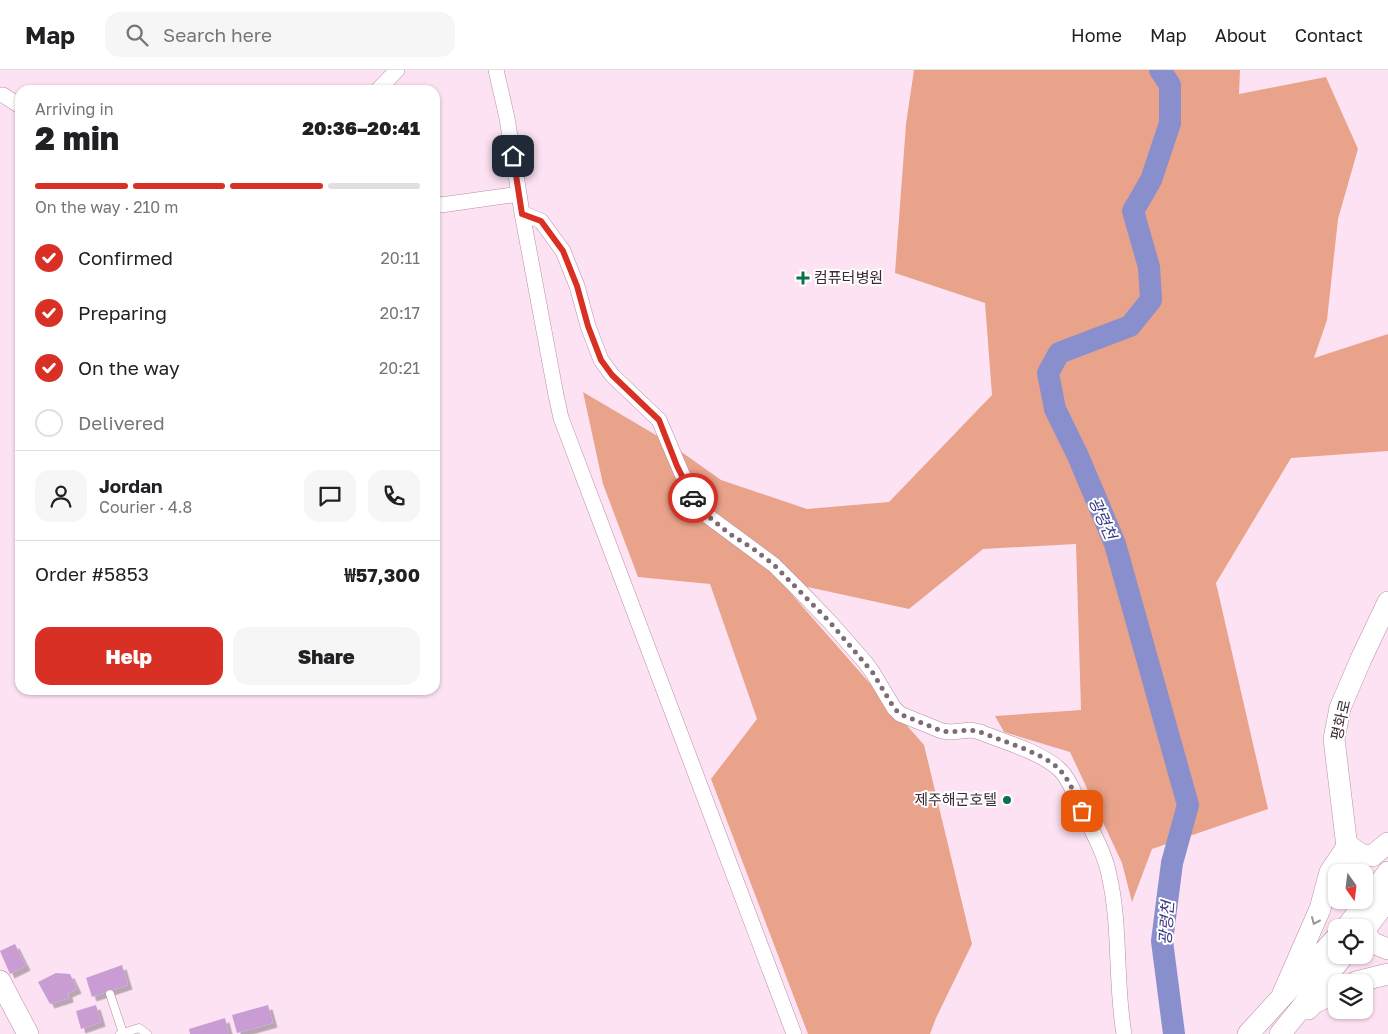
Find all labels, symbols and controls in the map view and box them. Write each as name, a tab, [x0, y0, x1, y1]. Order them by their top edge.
search box	[105, 12, 455, 57]
text: Map	[25, 20, 75, 49]
icon: search	[123, 21, 151, 49]
text: Search here	[163, 23, 272, 46]
text: Home	[1071, 24, 1122, 46]
text: Map	[1150, 24, 1187, 46]
text: About	[1215, 24, 1267, 46]
text: Contact	[1295, 24, 1363, 46]
text: Arriving in	[35, 99, 114, 119]
text: 20:36–20:41	[302, 116, 420, 139]
text: 2 min	[35, 119, 119, 157]
pin	[492, 135, 534, 177]
icon: home	[499, 142, 527, 170]
text: On the way · 210 m	[35, 197, 178, 217]
icon: check	[35, 244, 63, 272]
text: Confirmed	[78, 246, 173, 269]
text: 20:11	[380, 248, 420, 268]
place label: 컴퓨터병원	[814, 268, 883, 286]
marker: 컴퓨터병원	[796, 271, 810, 285]
icon: check	[35, 299, 63, 327]
text: Preparing	[78, 301, 167, 324]
text: 20:17	[380, 303, 420, 323]
icon: check	[35, 354, 63, 382]
text: On the way	[78, 356, 180, 379]
text: 20:21	[379, 358, 420, 378]
text: Delivered	[78, 411, 165, 434]
button: person	[35, 470, 87, 522]
button: chat	[304, 470, 356, 522]
button: phone	[368, 470, 420, 522]
courier	[668, 473, 718, 523]
text: Jordan	[99, 474, 163, 497]
icon: car	[679, 484, 707, 512]
water label: 광령천	[1085, 494, 1122, 544]
text: Courier · 4.8	[99, 497, 192, 517]
text: Order #5853	[35, 562, 149, 585]
text: ₩57,300	[344, 563, 420, 586]
button: Help	[35, 627, 223, 685]
button: Share	[233, 627, 420, 685]
street label: 평화로	[1327, 698, 1353, 742]
place label: 제주해군호텔	[914, 790, 997, 808]
pin	[1061, 790, 1103, 832]
marker: 제주해군호텔	[1001, 794, 1013, 806]
icon: bag	[1068, 797, 1096, 825]
north arrow	[1328, 864, 1372, 909]
map controls	[1328, 864, 1373, 1019]
water label: 광령천	[1154, 898, 1178, 946]
one-way arrow	[1310, 916, 1321, 925]
button: locate	[1328, 919, 1373, 964]
button: layers	[1328, 974, 1373, 1019]

